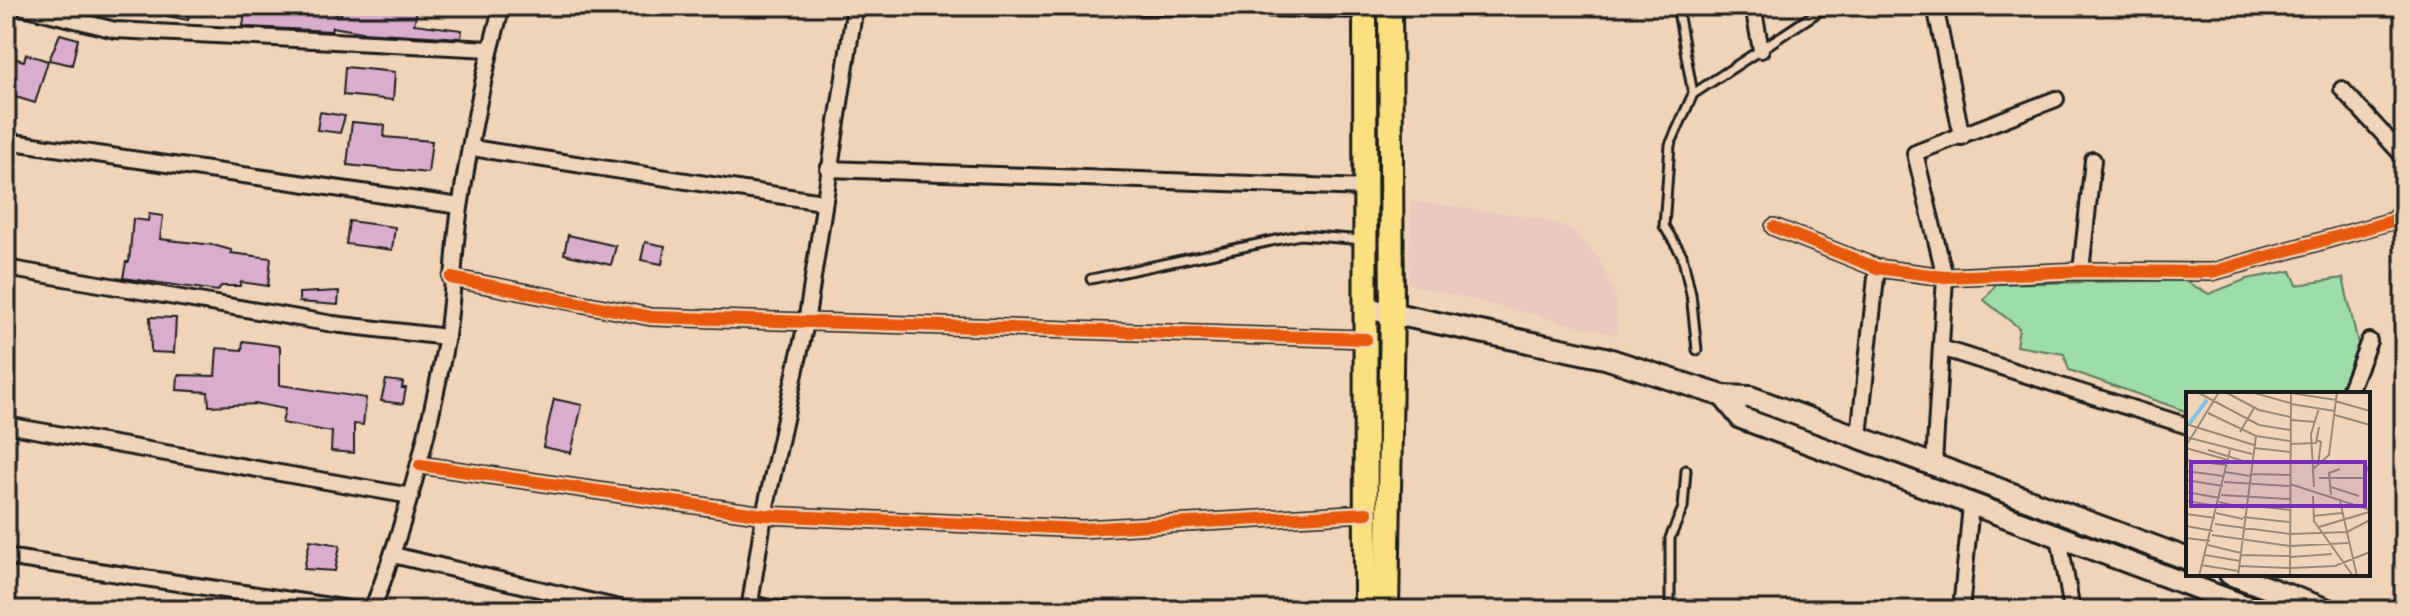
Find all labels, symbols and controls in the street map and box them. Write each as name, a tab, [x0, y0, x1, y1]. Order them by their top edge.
inset map	[2186, 392, 2370, 576]

